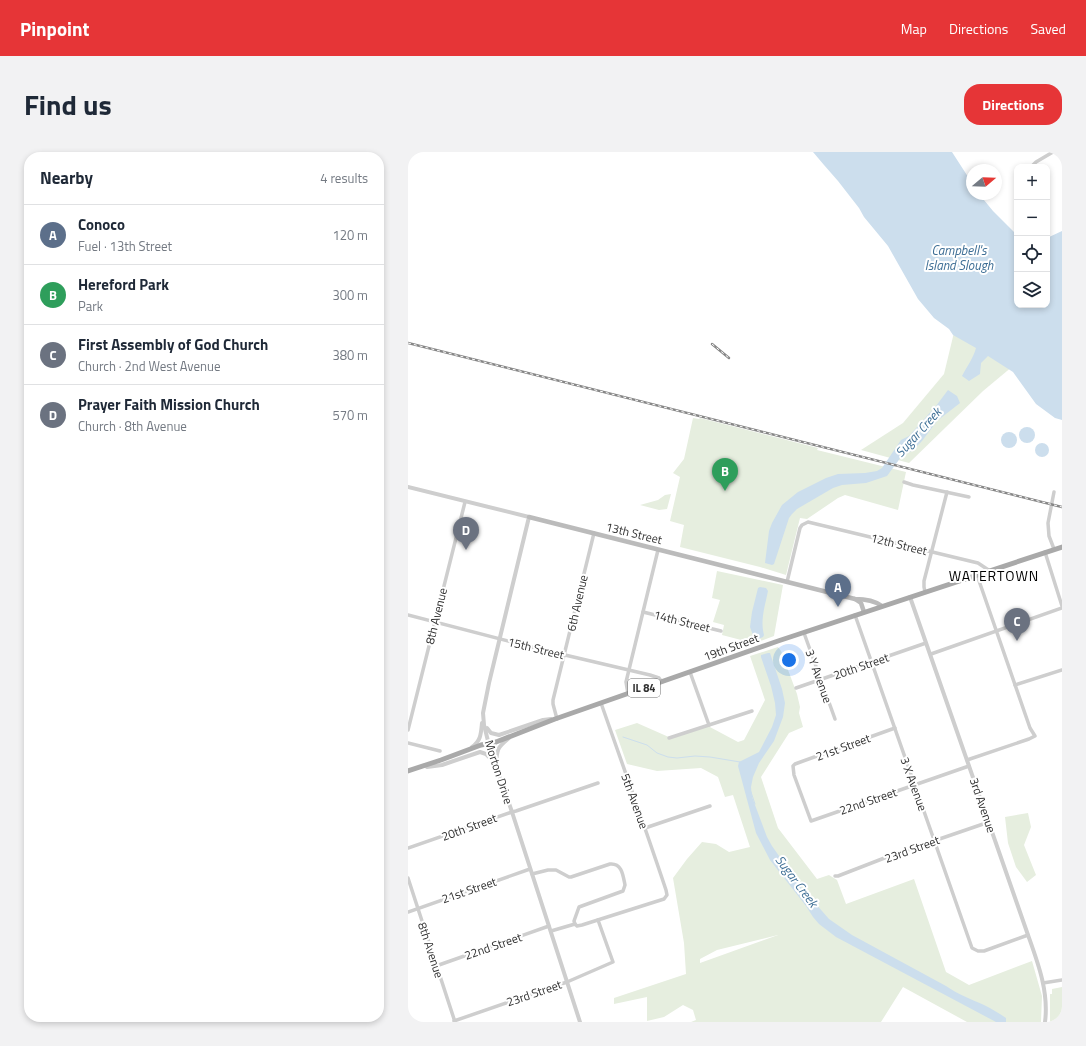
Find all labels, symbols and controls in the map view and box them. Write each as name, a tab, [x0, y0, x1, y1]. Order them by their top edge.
text: Pinpoint	[20, 14, 89, 43]
text: Map	[901, 18, 927, 39]
text: Directions	[949, 18, 1008, 39]
text: Saved	[1030, 18, 1066, 39]
text: Find us	[24, 83, 112, 126]
button: Directions	[964, 84, 1062, 125]
north arrow	[966, 164, 1002, 200]
map controls	[1014, 164, 1050, 308]
button: +	[1014, 164, 1050, 200]
text: Nearby	[40, 165, 93, 191]
text: 4 results	[320, 168, 368, 188]
button: −	[1014, 200, 1050, 236]
text: Conoco	[78, 213, 125, 236]
text: A	[49, 225, 57, 245]
text: 120 m	[332, 225, 368, 245]
text: Fuel · 13th Street	[78, 236, 172, 256]
button: locate	[1014, 236, 1050, 272]
water label: Campbell's Island Slough	[925, 240, 994, 275]
button: layers	[1014, 272, 1050, 308]
text: Hereford Park	[78, 273, 169, 296]
text: B	[49, 285, 57, 305]
text: 300 m	[332, 285, 368, 305]
text: Park	[78, 296, 103, 316]
text: First Assembly of God Church	[78, 333, 268, 356]
text: C	[49, 345, 57, 365]
text: 380 m	[332, 345, 368, 365]
text: Church · 2nd West Avenue	[78, 356, 220, 376]
text: Prayer Faith Mission Church	[78, 393, 260, 416]
water label: Sugar Creek	[890, 401, 947, 461]
text: D	[49, 405, 57, 425]
text: 570 m	[332, 405, 368, 425]
text: Church · 8th Avenue	[78, 416, 187, 436]
pin: B	[712, 458, 738, 491]
pin: D	[453, 517, 479, 550]
street label: 13th Street	[604, 517, 665, 549]
street label: 12th Street	[869, 528, 930, 560]
district label: WATERTOWN	[949, 565, 1039, 586]
street label: 6th Avenue	[561, 573, 593, 633]
pin: A	[825, 574, 851, 607]
street label: 8th Avenue	[420, 586, 452, 646]
street label: 14th Street	[652, 605, 713, 637]
pin: C	[1004, 608, 1030, 641]
street label: 19th Street	[701, 628, 762, 666]
street label: 15th Street	[506, 632, 567, 664]
street label: 3 Y Avenue	[800, 646, 838, 706]
street label: 20th Street	[831, 647, 892, 684]
your location	[779, 650, 799, 670]
road number: IL 84	[628, 679, 660, 697]
street label: 21st Street	[813, 728, 874, 766]
street label: Morton Drive	[480, 737, 518, 807]
street label: 3 X Avenue	[895, 754, 933, 814]
street label: 5th Avenue	[616, 771, 654, 831]
street label: 3rd Avenue	[965, 775, 1001, 835]
street label: 22nd Street	[837, 782, 900, 820]
street label: 20th Street	[439, 808, 500, 846]
street label: 23rd Street	[882, 830, 943, 868]
water label: Sugar Creek	[771, 851, 825, 913]
street label: 21st Street	[439, 872, 500, 908]
street label: 8th Avenue	[413, 920, 449, 980]
street label: 22nd Street	[462, 927, 525, 965]
street label: 23rd Street	[504, 974, 565, 1011]

